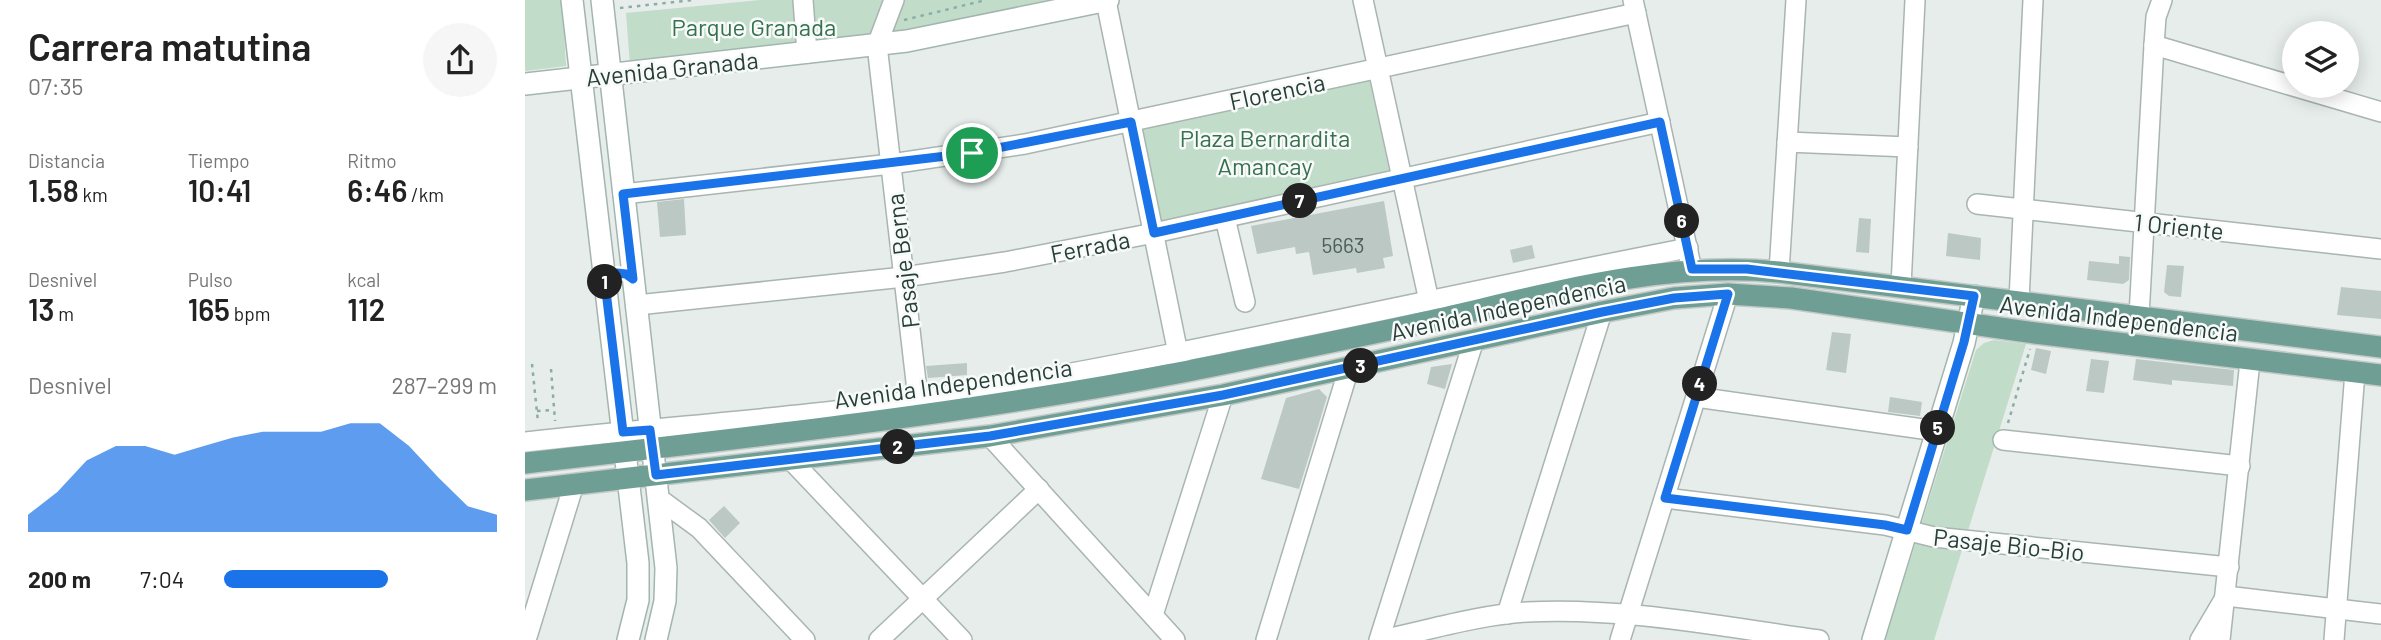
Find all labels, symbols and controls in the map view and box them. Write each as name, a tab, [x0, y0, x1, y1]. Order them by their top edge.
park label: Parque Granada	[672, 12, 836, 41]
map controls	[2282, 21, 2359, 98]
button: layers	[2282, 21, 2359, 98]
text: Carrera matutina	[28, 23, 311, 69]
button: share	[423, 23, 497, 97]
street label: Avenida Granada	[584, 45, 760, 91]
street label: Florencia	[1226, 67, 1328, 115]
text: 07:35	[28, 72, 83, 100]
pin	[942, 123, 1002, 183]
park label: Plaza Bernardita Amancay	[1180, 123, 1350, 180]
icon: arrive	[953, 134, 991, 172]
text: Distancia	[28, 149, 105, 172]
text: Tiempo	[188, 149, 250, 172]
text: Ritmo	[347, 149, 397, 172]
text: 1.58	[28, 172, 79, 208]
text: 10:41	[188, 172, 251, 208]
text: 6:46	[347, 172, 407, 208]
text: km	[79, 183, 108, 206]
text: /km	[407, 183, 444, 206]
pin: 7	[1283, 184, 1317, 218]
text: 7	[1295, 189, 1304, 212]
street label: Pasaje Berna	[879, 192, 925, 330]
pin: 6	[1665, 204, 1699, 238]
street label: 1 Oriente	[2133, 207, 2225, 245]
text: 6	[1676, 209, 1687, 232]
street label: Ferrada	[1048, 224, 1132, 268]
house number: 5663	[1321, 232, 1365, 257]
pin: 1	[587, 264, 623, 300]
text: Desnivel	[28, 268, 97, 291]
text: Pulso	[188, 268, 233, 291]
text: kcal	[347, 268, 380, 291]
street label: Avenida Independencia	[1388, 268, 1628, 346]
text: 1	[601, 270, 608, 293]
street label: Avenida Independencia	[1998, 289, 2240, 347]
text: 13	[28, 291, 55, 327]
text: 165	[188, 291, 230, 327]
text: 112	[347, 291, 385, 327]
text: m	[55, 302, 74, 325]
text: bpm	[230, 302, 270, 325]
pin: 3	[1343, 348, 1379, 384]
street label: Avenida Independencia	[832, 352, 1074, 414]
text: 3	[1355, 354, 1366, 377]
pin: 4	[1683, 366, 1717, 402]
text: Desnivel	[28, 371, 112, 399]
text: 287–299 m	[392, 371, 497, 399]
text: 4	[1694, 372, 1705, 395]
pin: 5	[1921, 410, 1955, 446]
text: 5	[1932, 416, 1943, 439]
pin: 2	[881, 430, 915, 464]
text: 2	[892, 435, 903, 458]
street label: Pasaje Bio-Bio	[1932, 522, 2086, 566]
text: 200 m	[28, 565, 91, 593]
text: 7:04	[140, 565, 184, 593]

